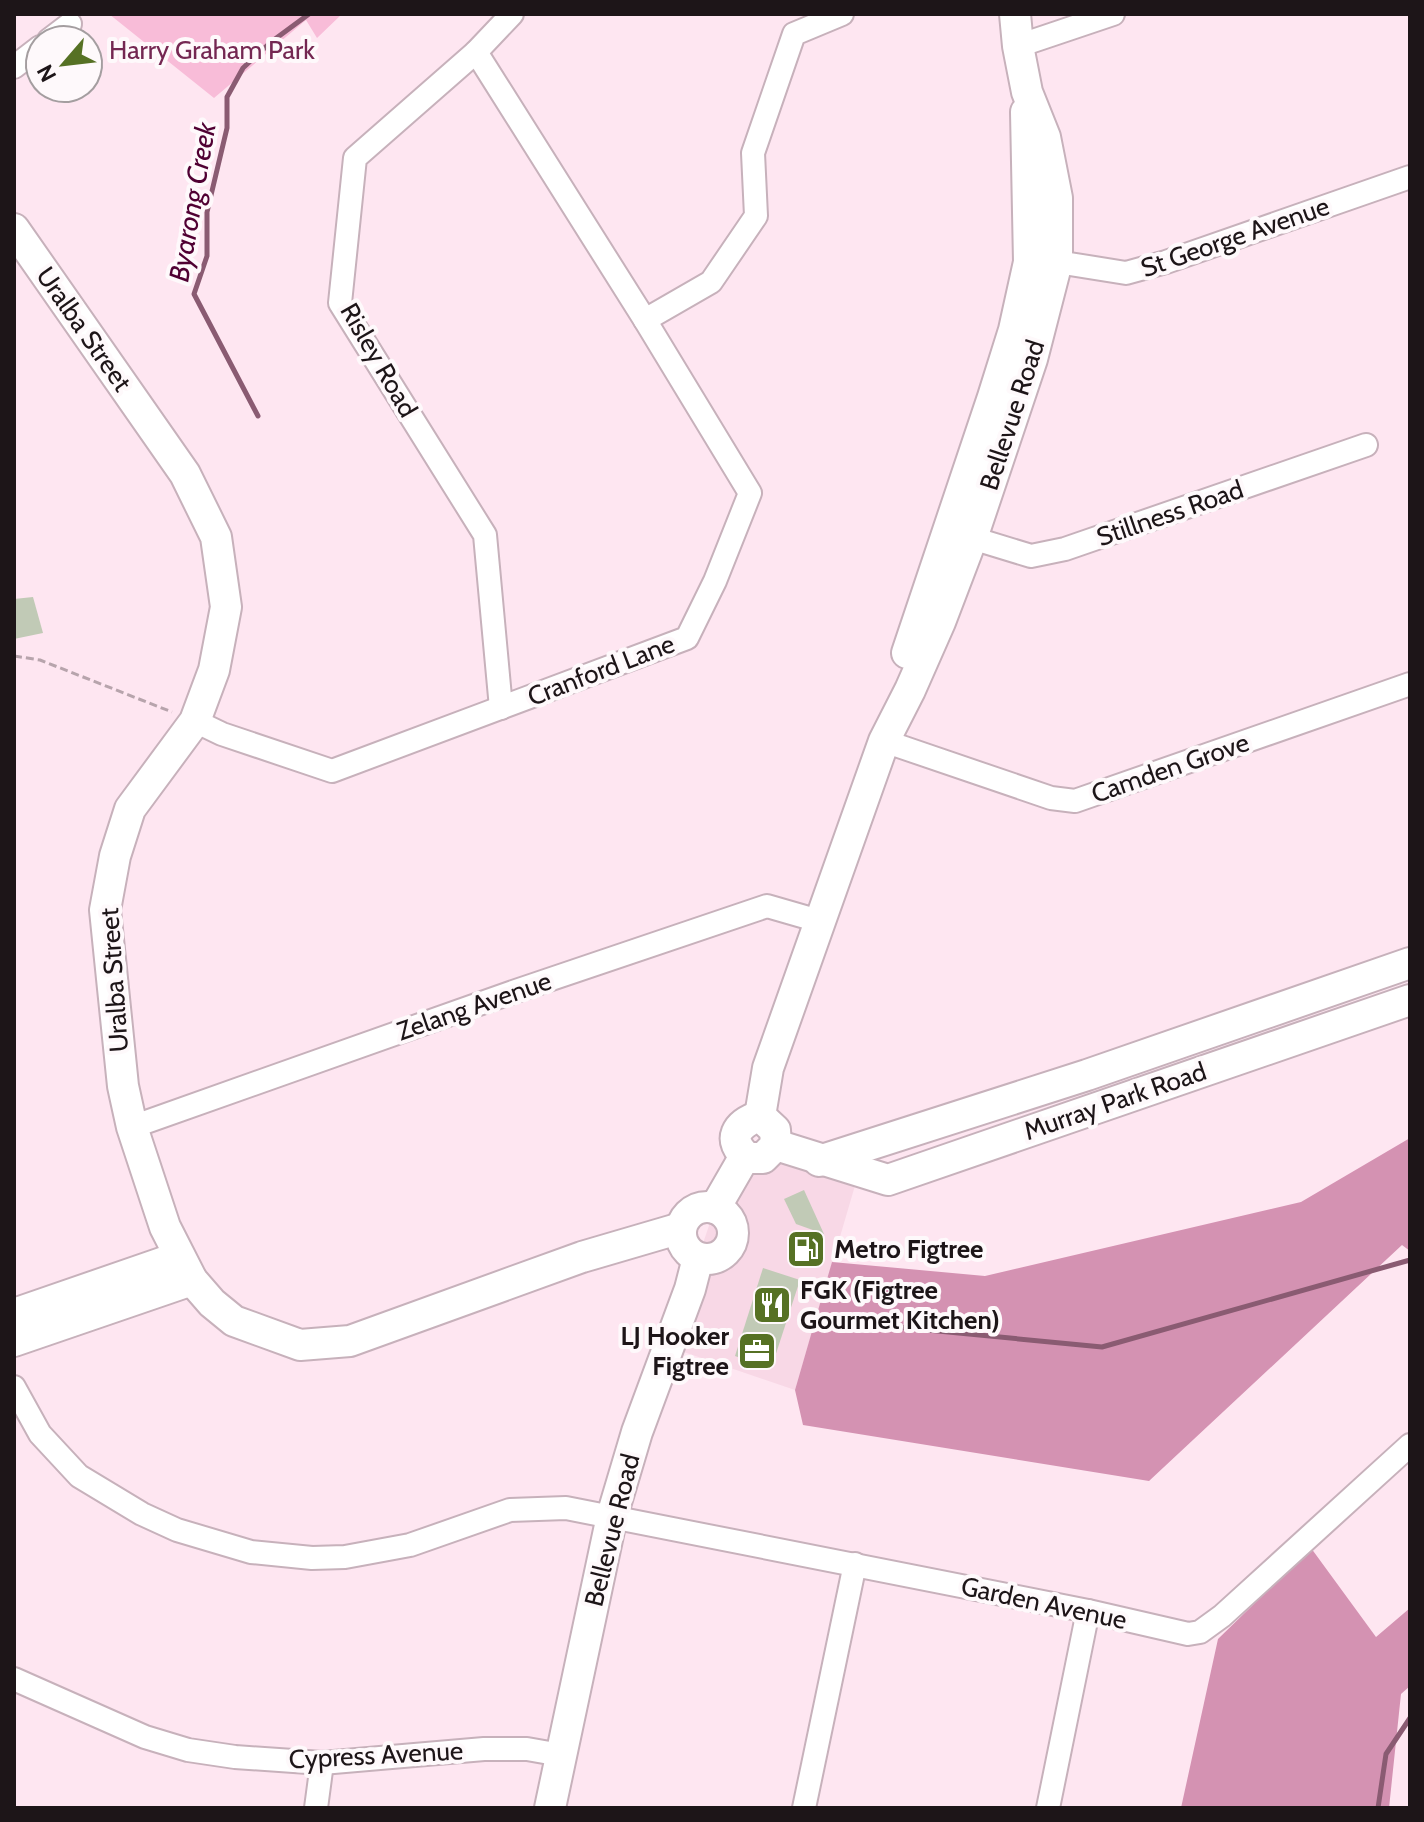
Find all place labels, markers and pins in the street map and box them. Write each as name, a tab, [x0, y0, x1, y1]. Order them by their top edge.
fuel station icon: Metro Figtree	[785, 1228, 827, 1270]
place label: Metro Figtree	[834, 1233, 983, 1265]
place label: FGK (Figtree Gourmet Kitchen)	[800, 1274, 1000, 1336]
restaurant icon: FGK (Figtree Gourmet Kitchen)	[751, 1284, 793, 1326]
place label: LJ Hooker Figtree	[621, 1320, 729, 1382]
office icon: LJ Hooker Figtree	[736, 1330, 778, 1372]

